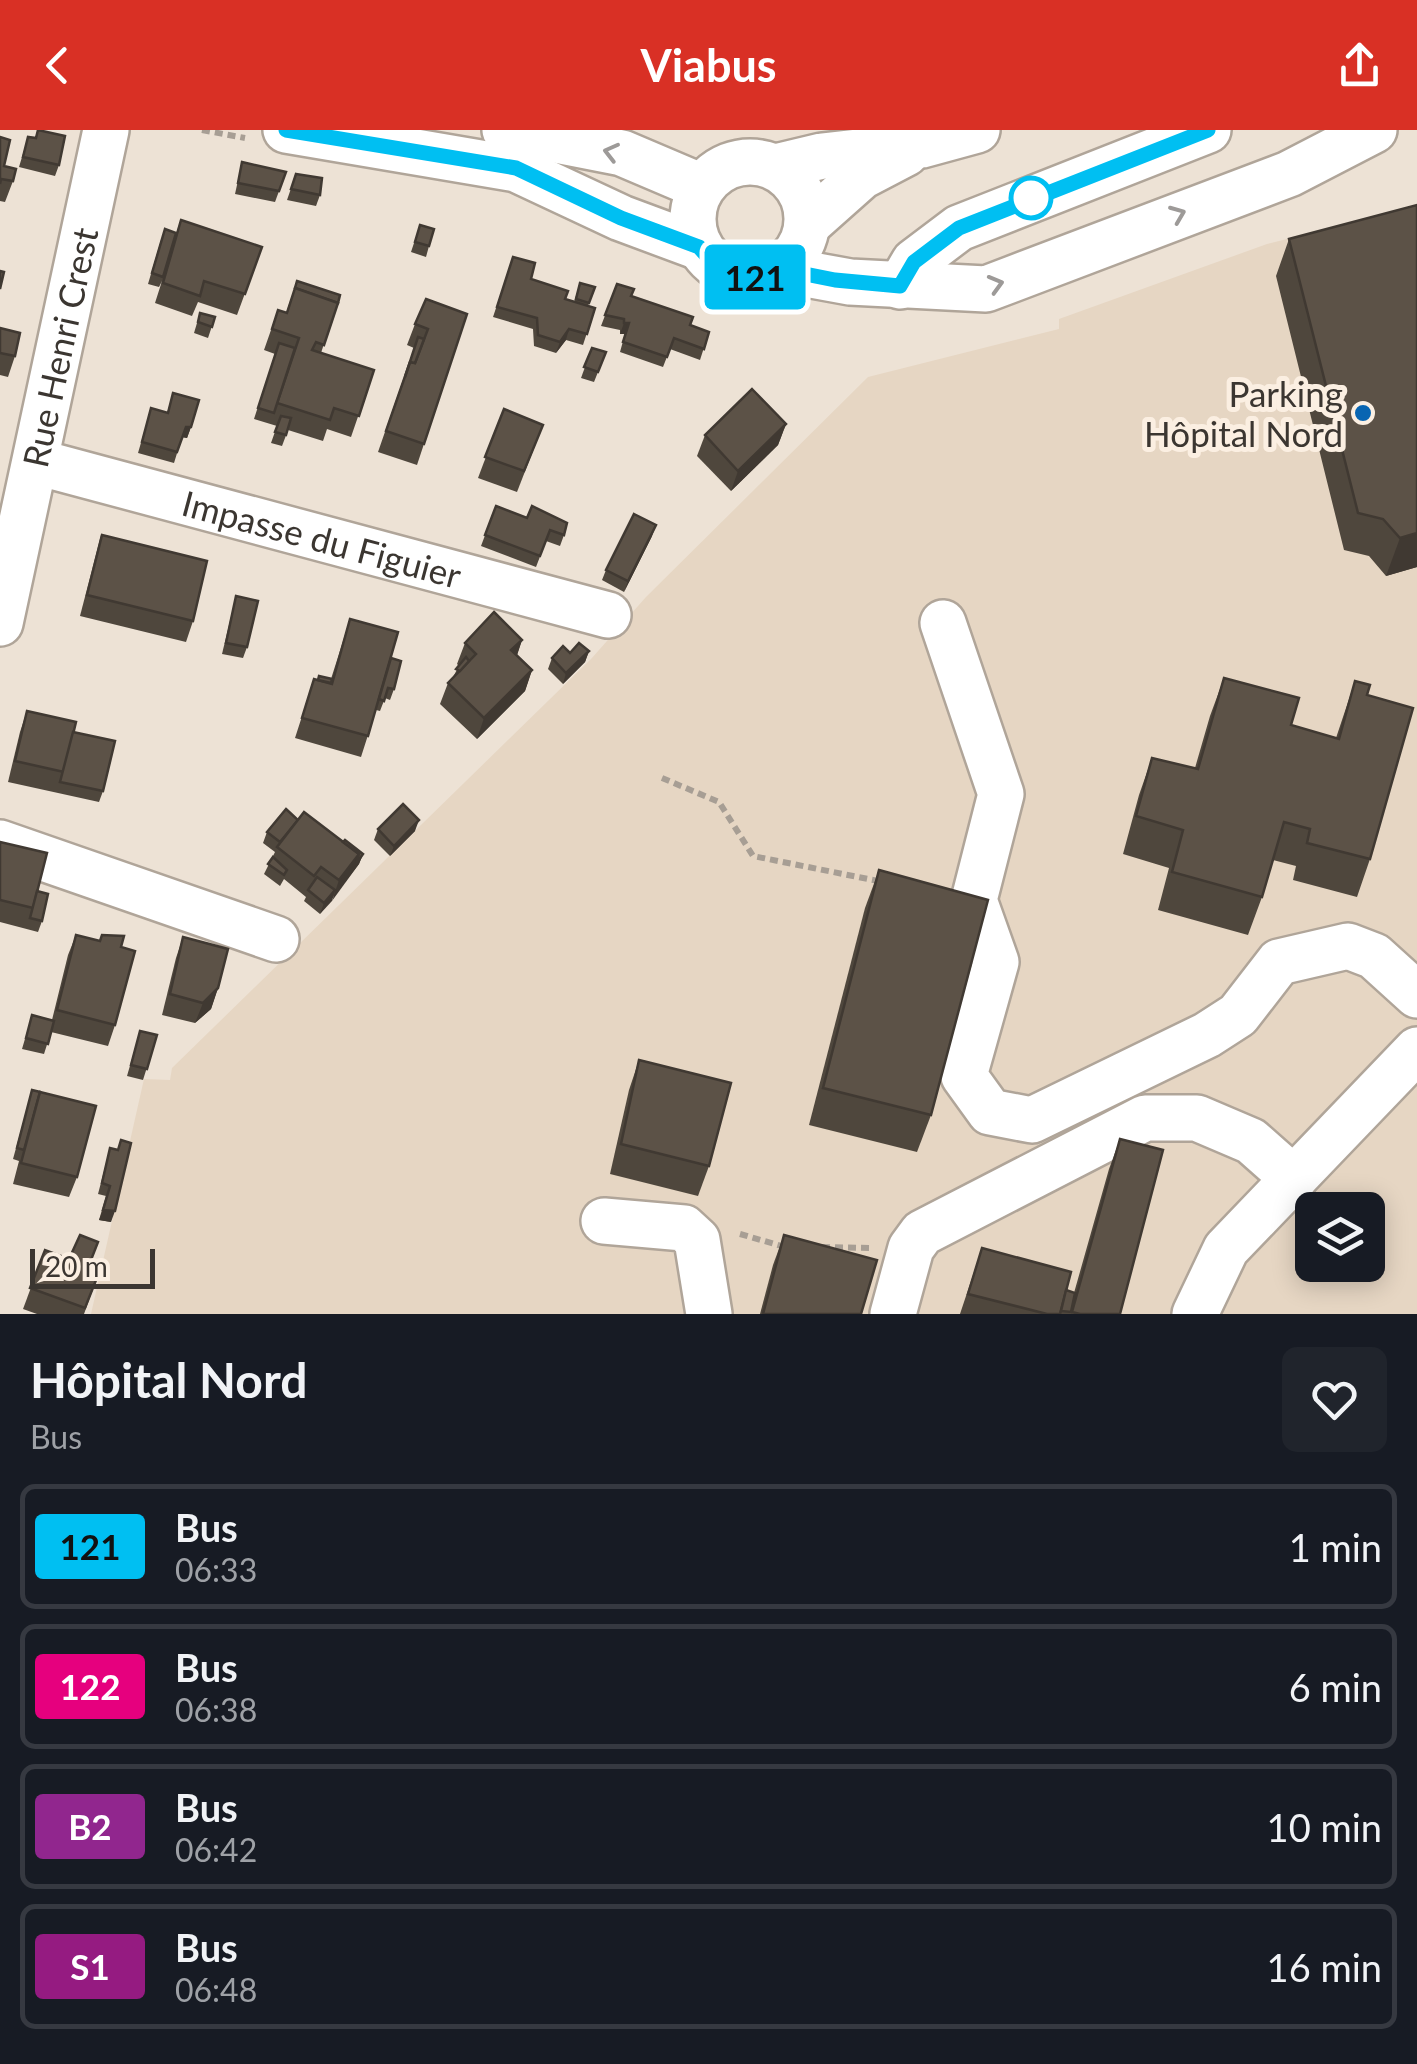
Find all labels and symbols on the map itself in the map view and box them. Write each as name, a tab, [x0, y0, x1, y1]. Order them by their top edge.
one-way arrow	[603, 143, 620, 164]
unlabelled marker	[1010, 177, 1052, 219]
one-way arrow	[1168, 206, 1186, 226]
street label: Rue Henri Crest	[13, 223, 106, 471]
line badge: 121	[698, 244, 812, 310]
one-way arrow	[987, 275, 1004, 296]
place label: Parking Hôpital Nord	[1144, 372, 1343, 454]
marker: Parking Hôpital Nord	[1352, 402, 1374, 424]
street label: Impasse du Figuier	[178, 481, 466, 596]
scale bar	[30, 1244, 155, 1288]

